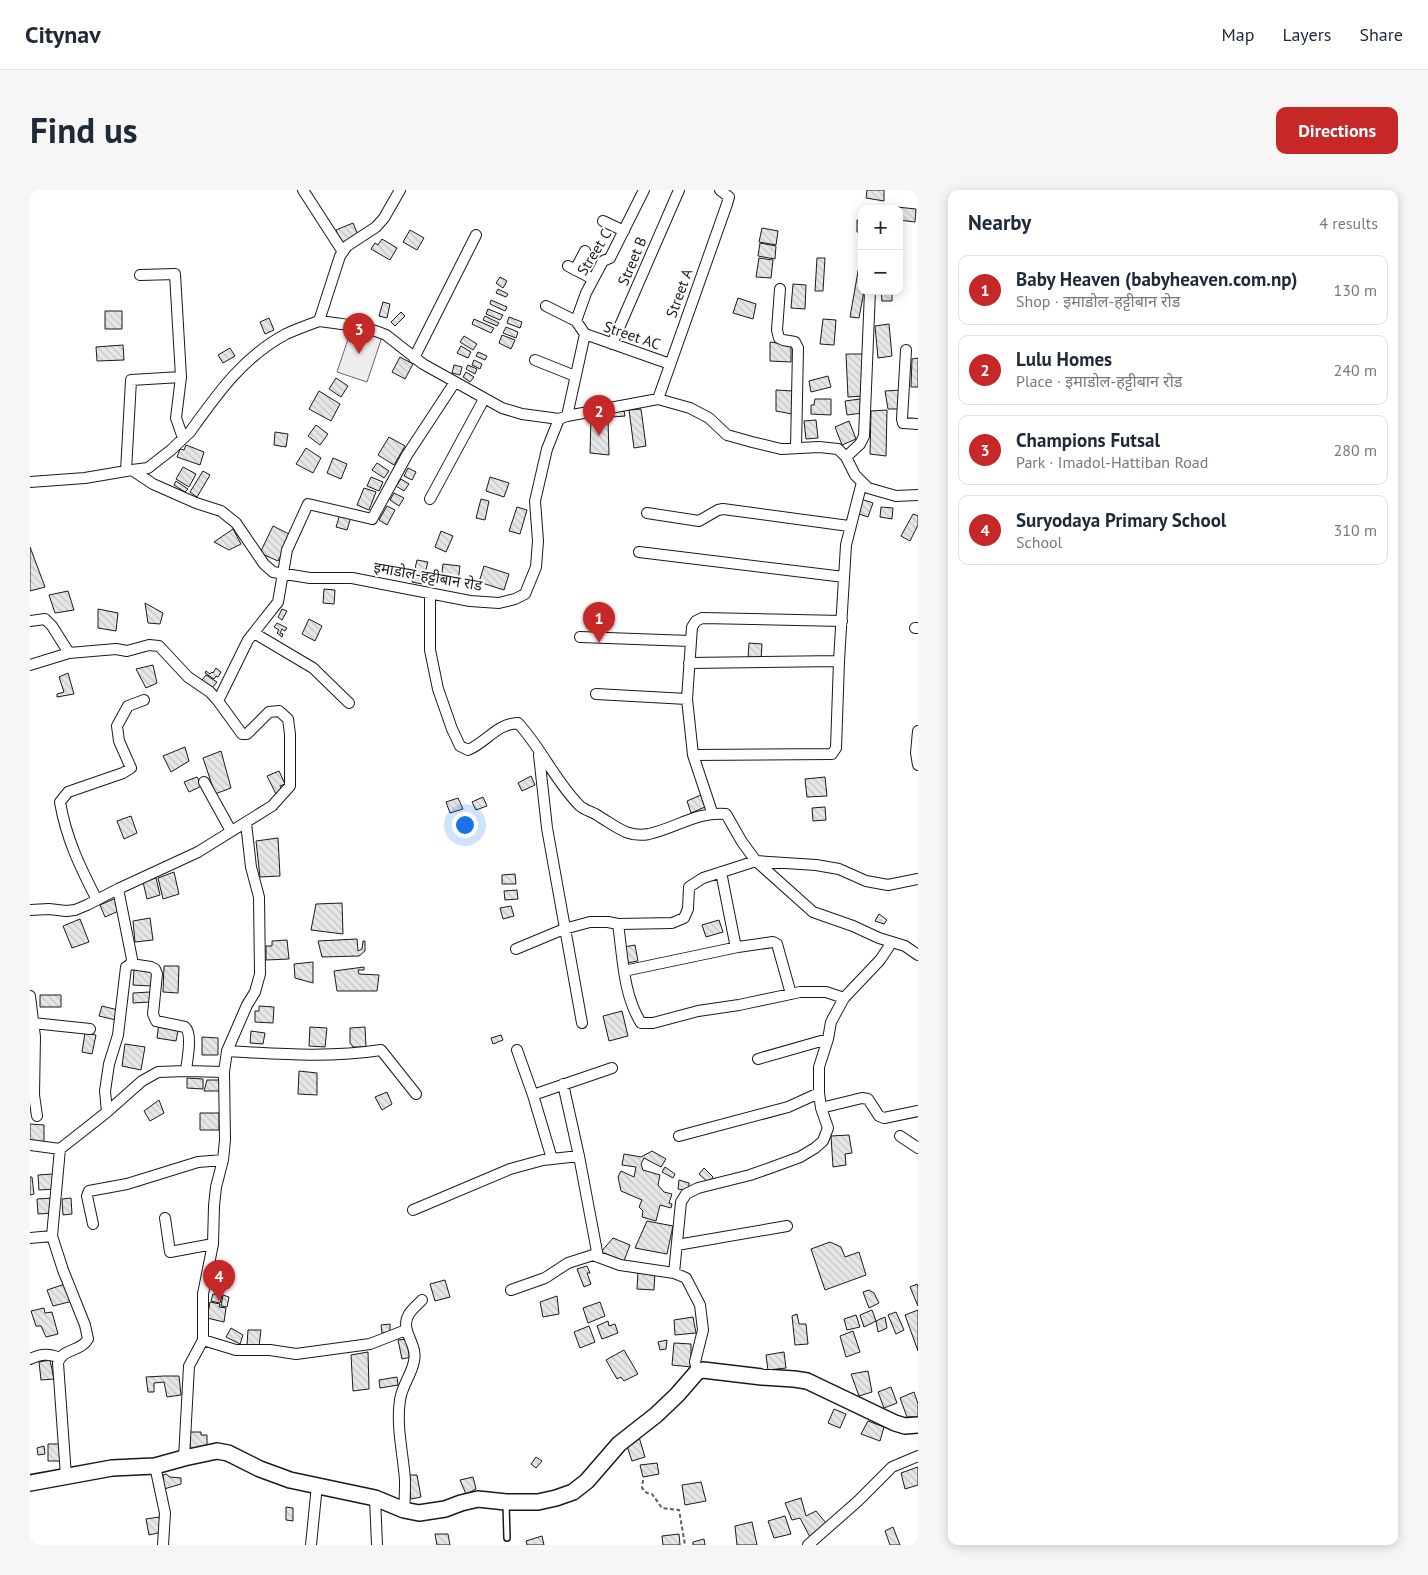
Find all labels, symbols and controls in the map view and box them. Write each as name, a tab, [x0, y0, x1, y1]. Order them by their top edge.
text: Citynav	[25, 19, 101, 50]
text: Map	[1222, 23, 1254, 46]
text: Layers	[1282, 23, 1331, 46]
text: Share	[1359, 23, 1403, 46]
text: Find us	[30, 107, 138, 153]
button: Directions	[1276, 107, 1398, 154]
map controls	[858, 205, 903, 295]
button: +	[858, 205, 903, 250]
text: Nearby	[968, 209, 1031, 236]
text: 4 results	[1319, 213, 1378, 233]
street label: Street C	[572, 225, 616, 279]
street label: Street B	[613, 234, 651, 288]
button: −	[858, 250, 903, 295]
street label: Street A	[661, 266, 697, 320]
text: Baby Heaven (babyheaven.com.np)	[1016, 267, 1298, 291]
text: 1	[980, 280, 990, 300]
text: 130 m	[1334, 280, 1377, 300]
text: Shop · इमाडोल-हट्टीबान रोड	[1016, 291, 1180, 311]
pin: 3	[343, 313, 375, 354]
street label: Street AC	[601, 316, 663, 354]
text: Lulu Homes	[1016, 347, 1112, 371]
text: 2	[980, 360, 990, 380]
text: 240 m	[1334, 360, 1377, 380]
text: Place · इमाडोल-हट्टीबान रोड	[1016, 371, 1182, 391]
pin: 2	[583, 395, 615, 436]
text: Champions Futsal	[1016, 428, 1160, 452]
text: 3	[980, 440, 990, 460]
text: 280 m	[1334, 440, 1377, 460]
text: Park · Imadol-Hattiban Road	[1016, 452, 1208, 472]
text: Suryodaya Primary School	[1016, 508, 1226, 532]
text: 4	[980, 520, 990, 540]
text: 310 m	[1334, 520, 1377, 540]
text: School	[1016, 532, 1062, 552]
street label: इमाडोल-हट्टीबान रोड	[372, 557, 485, 595]
pin: 1	[583, 602, 615, 643]
your location	[452, 812, 478, 838]
pin: 4	[203, 1260, 235, 1301]

